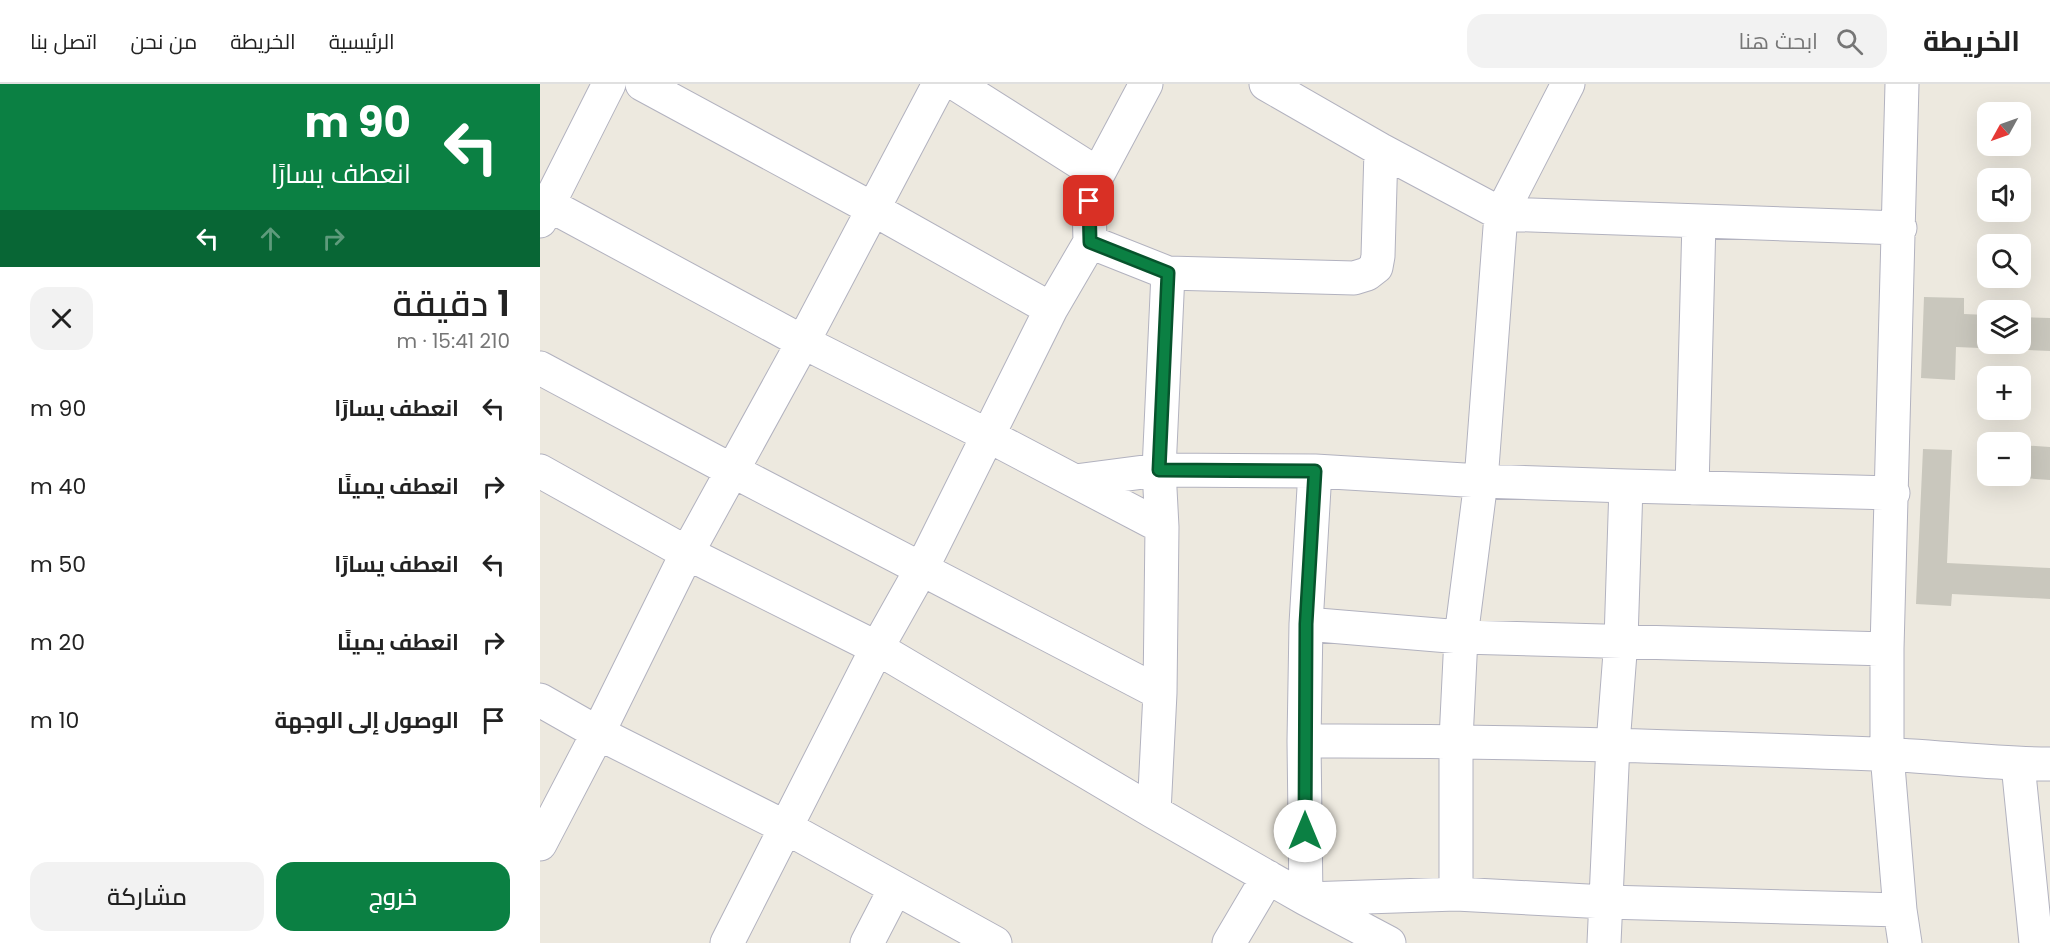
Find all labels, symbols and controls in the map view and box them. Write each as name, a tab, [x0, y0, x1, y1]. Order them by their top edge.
search box	[1467, 14, 1887, 68]
text: الخريطة	[1923, 22, 2020, 61]
icon: search	[1833, 25, 1866, 58]
text: ابحث هنا	[1739, 26, 1818, 57]
text: اتصل بنا	[30, 27, 97, 56]
text: من نحن	[130, 27, 197, 56]
text: الخريطة	[230, 27, 296, 56]
text: الرئيسية	[329, 27, 395, 56]
text: 90 m	[304, 93, 411, 152]
north arrow	[1977, 102, 2031, 156]
map controls	[1977, 102, 2031, 486]
icon: left	[432, 108, 510, 186]
text: انعطف يسارًا	[271, 155, 411, 192]
button: sound	[1977, 168, 2031, 222]
pin	[1063, 175, 1114, 226]
icon: arrive	[1072, 184, 1105, 217]
icon: left	[191, 222, 224, 255]
icon: ahead	[254, 222, 287, 255]
icon: right	[317, 222, 350, 255]
button: search	[1977, 234, 2031, 288]
text: 1 دقيقة	[393, 278, 510, 329]
button: close	[30, 287, 93, 350]
button: layers	[1977, 300, 2031, 354]
text: 210 m · 15:41	[396, 327, 510, 355]
button: +	[1977, 366, 2031, 420]
icon: left	[477, 392, 510, 425]
text: 90 m	[30, 393, 86, 424]
text: انعطف يسارًا	[334, 393, 459, 424]
button: −	[1977, 432, 2031, 486]
icon: right	[477, 470, 510, 503]
text: 40 m	[30, 471, 86, 502]
text: انعطف يمينًا	[337, 471, 459, 502]
icon: left	[477, 548, 510, 581]
text: 50 m	[30, 549, 86, 580]
text: انعطف يسارًا	[334, 549, 459, 580]
icon: right	[477, 626, 510, 659]
text: 20 m	[30, 627, 85, 658]
text: انعطف يمينًا	[337, 627, 459, 658]
icon: arrive	[477, 704, 510, 737]
text: 10 m	[30, 705, 79, 736]
text: الوصول إلى الوجهة	[274, 705, 459, 736]
position arrow	[1273, 799, 1337, 863]
button: مشاركة	[30, 862, 264, 931]
button: خروج	[276, 862, 510, 931]

